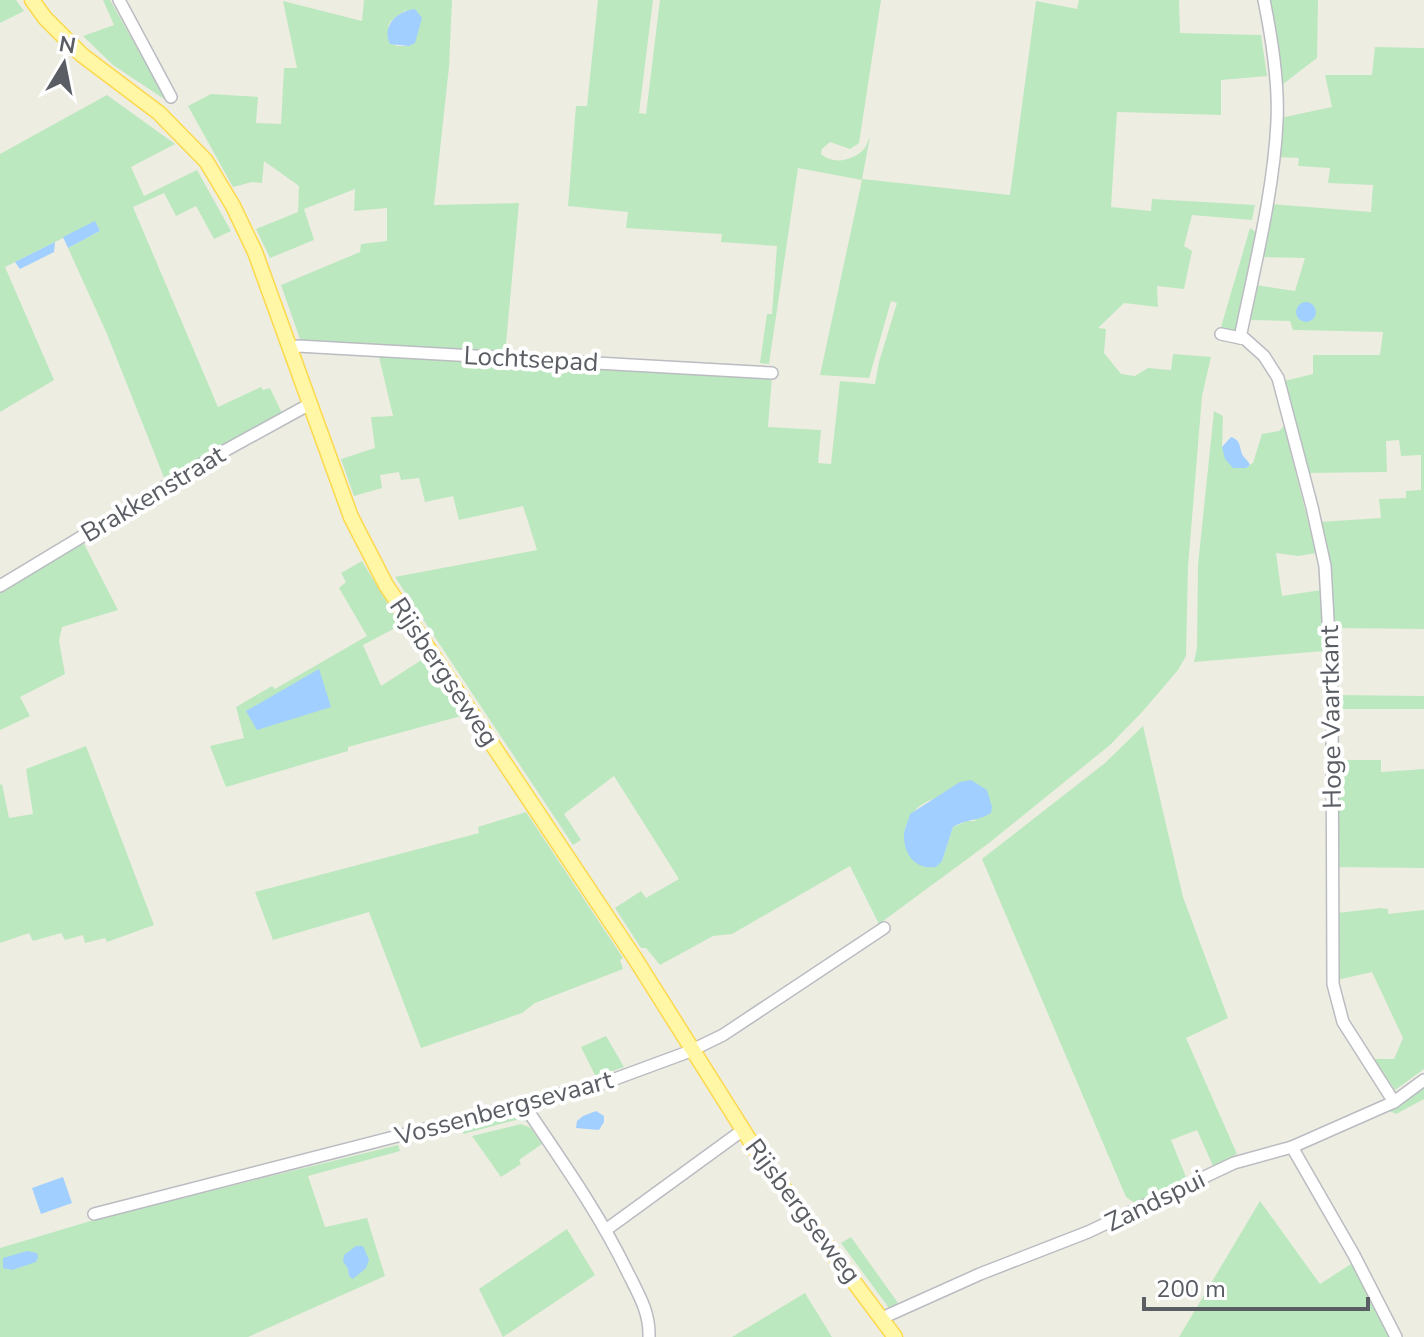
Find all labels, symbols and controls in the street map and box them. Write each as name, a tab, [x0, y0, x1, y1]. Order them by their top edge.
north arrow	[24, 24, 104, 104]
text: N	[57, 29, 78, 61]
street label: Lochtsepad	[463, 338, 599, 380]
street label: Brakkenstraat	[75, 437, 232, 551]
street label: Rijsbergseweg	[381, 591, 507, 753]
street label: Hoge Vaartkant	[1312, 624, 1350, 809]
street label: Vossenbergsevaart	[390, 1062, 617, 1154]
street label: Rijsbergseweg	[737, 1132, 869, 1290]
street label: Zandspui	[1099, 1162, 1211, 1240]
scale bar	[1144, 1261, 1368, 1311]
text: 200 m	[1156, 1273, 1226, 1305]

